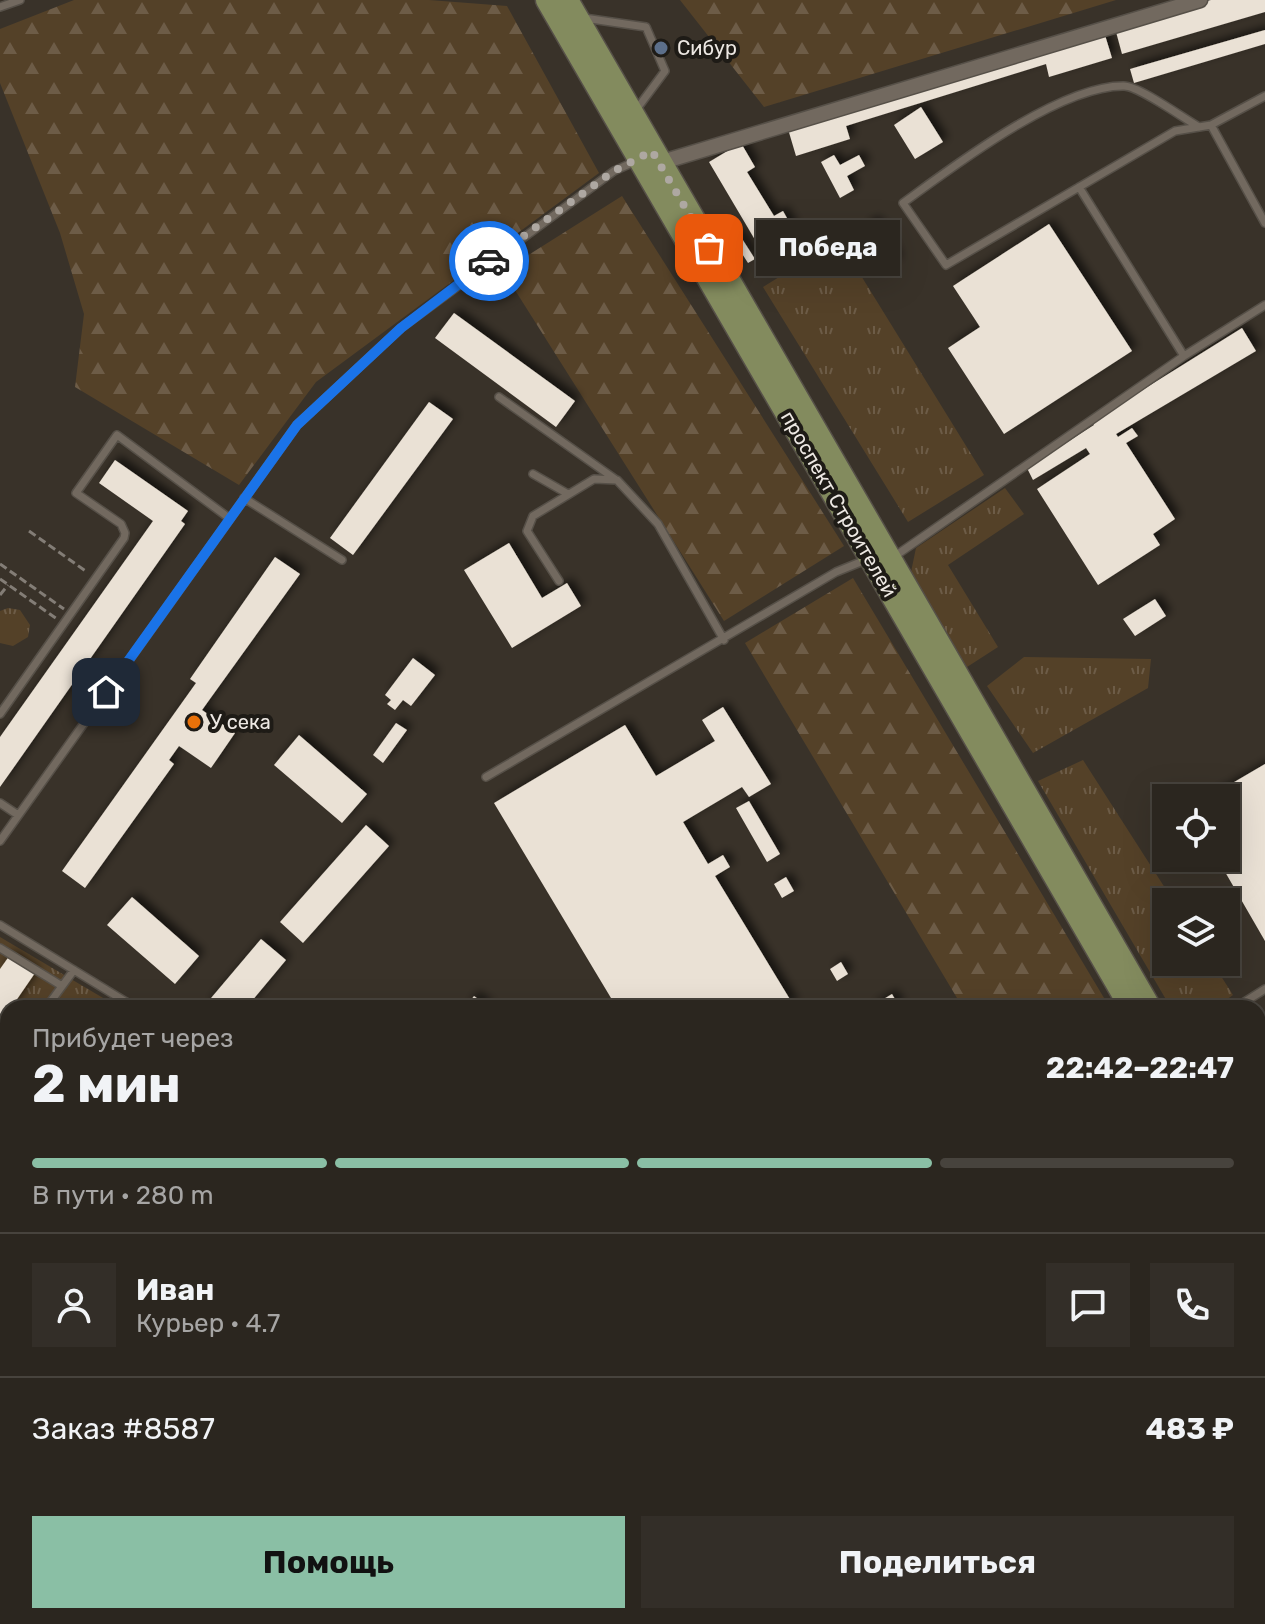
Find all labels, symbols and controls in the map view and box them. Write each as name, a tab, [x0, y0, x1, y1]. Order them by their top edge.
place label: Сибур	[677, 36, 737, 60]
marker: Сибур	[652, 39, 670, 57]
pin	[675, 214, 743, 282]
callout: Победа	[757, 220, 901, 276]
courier	[449, 221, 529, 301]
icon: bag	[687, 226, 731, 270]
text: Победа	[778, 232, 878, 263]
icon: car	[467, 239, 511, 283]
street label: проспект Строителей	[776, 407, 902, 601]
pin	[72, 658, 140, 726]
icon: home	[84, 670, 128, 714]
place label: У сека	[210, 710, 271, 734]
marker: У сека	[185, 713, 203, 731]
map controls	[1152, 784, 1240, 976]
button: locate	[1152, 784, 1240, 872]
button: layers	[1152, 888, 1240, 976]
text: Прибудет через	[32, 1023, 233, 1054]
text: 22:42–22:47	[1046, 1050, 1234, 1086]
text: 2 мин	[32, 1053, 181, 1115]
text: В пути · 280 m	[32, 1180, 214, 1211]
button: person	[32, 1263, 116, 1347]
button: chat	[1046, 1263, 1130, 1347]
button: phone	[1150, 1263, 1234, 1347]
text: Иван	[136, 1272, 214, 1308]
text: Курьер · 4.7	[136, 1308, 280, 1339]
text: Заказ #8587	[32, 1411, 215, 1447]
text: 483 ₽	[1145, 1411, 1234, 1447]
button: Помощь	[32, 1516, 625, 1608]
button: Поделиться	[641, 1516, 1234, 1608]

